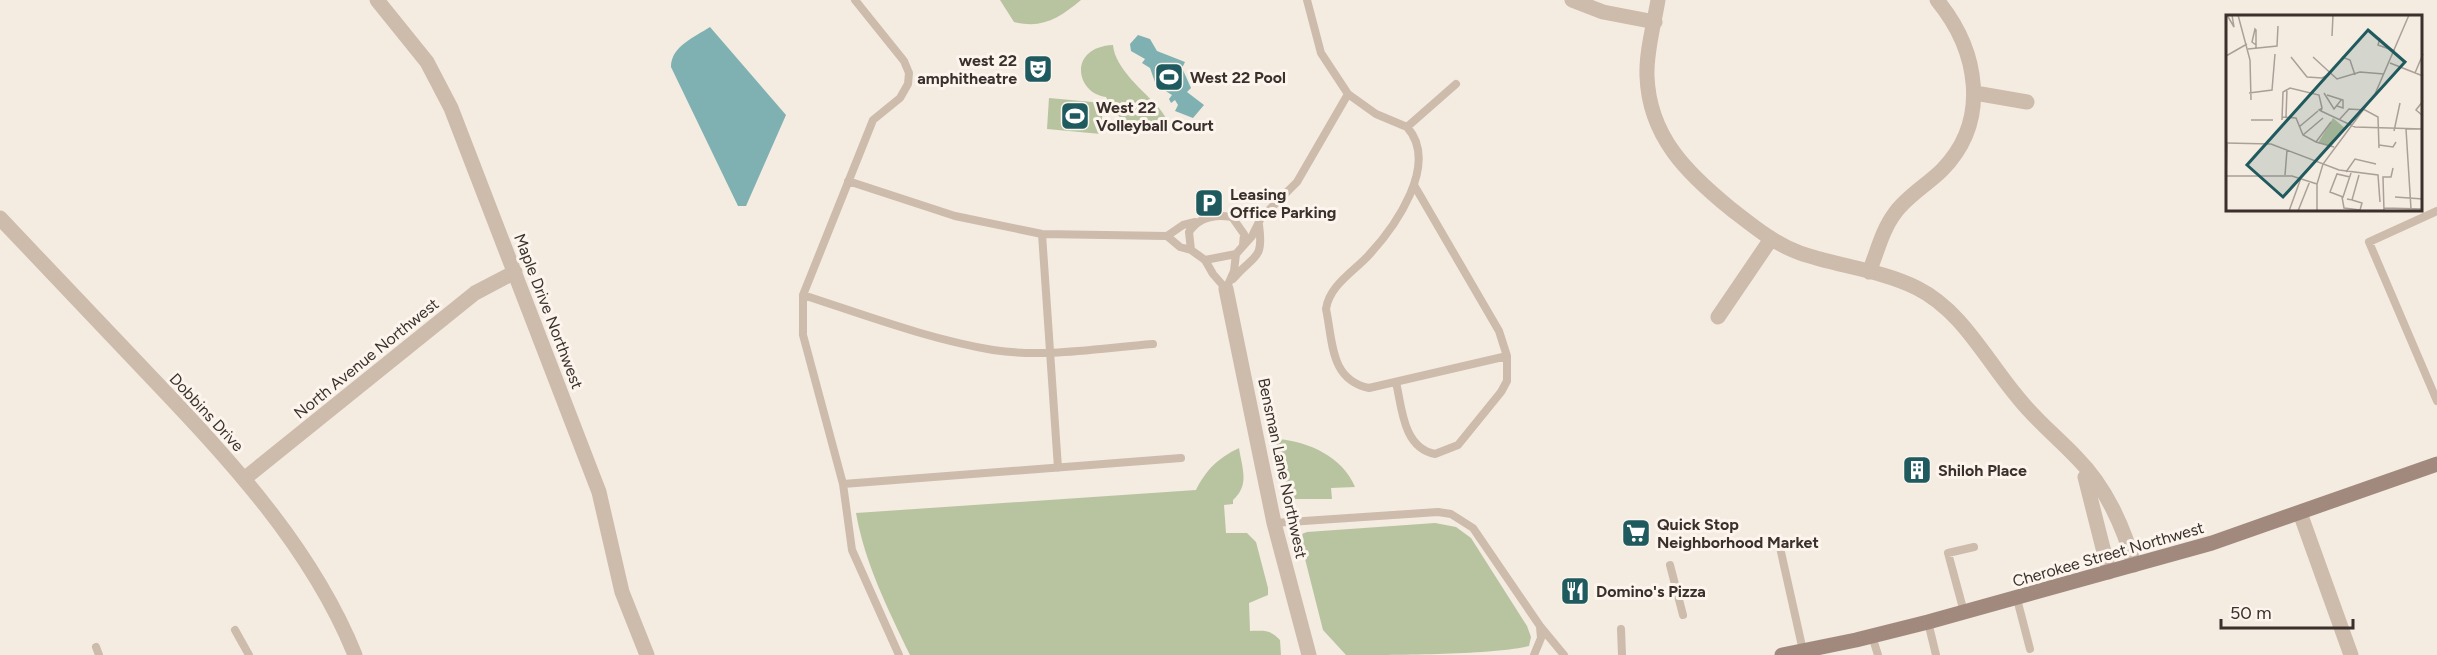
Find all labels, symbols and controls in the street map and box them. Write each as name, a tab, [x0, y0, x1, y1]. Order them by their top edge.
inset map	[2226, 15, 2422, 212]
place label: west 22 amphitheatre	[917, 51, 1017, 88]
theatre icon: west 22 amphitheatre	[1022, 53, 1054, 85]
sports icon: West 22 Pool	[1153, 61, 1185, 93]
place label: West 22 Pool	[1190, 68, 1286, 87]
place label: West 22 Volleyball Court	[1096, 98, 1214, 135]
sports icon: West 22 Volleyball Court	[1059, 100, 1091, 132]
place label: Leasing Office Parking	[1230, 185, 1336, 222]
parking icon: Leasing Office Parking	[1193, 187, 1225, 219]
street label: Maple Drive Northwest	[510, 231, 587, 392]
street label: North Avenue Northwest	[290, 294, 442, 423]
street label: Dobbins Drive	[166, 369, 248, 456]
street label: Bensman Lane Northwest	[1254, 376, 1311, 560]
building icon: Shiloh Place	[1901, 454, 1933, 486]
place label: Shiloh Place	[1938, 461, 2027, 480]
place label: Quick Stop Neighborhood Market	[1657, 515, 1819, 552]
supermarket icon: Quick Stop Neighborhood Market	[1620, 517, 1652, 549]
street label: Cherokee Street Northwest	[2010, 518, 2206, 591]
restaurant icon: Domino's Pizza	[1559, 575, 1591, 607]
place label: Domino's Pizza	[1596, 582, 1706, 601]
scale bar	[2221, 592, 2353, 630]
text: 50 m	[2230, 602, 2272, 624]

